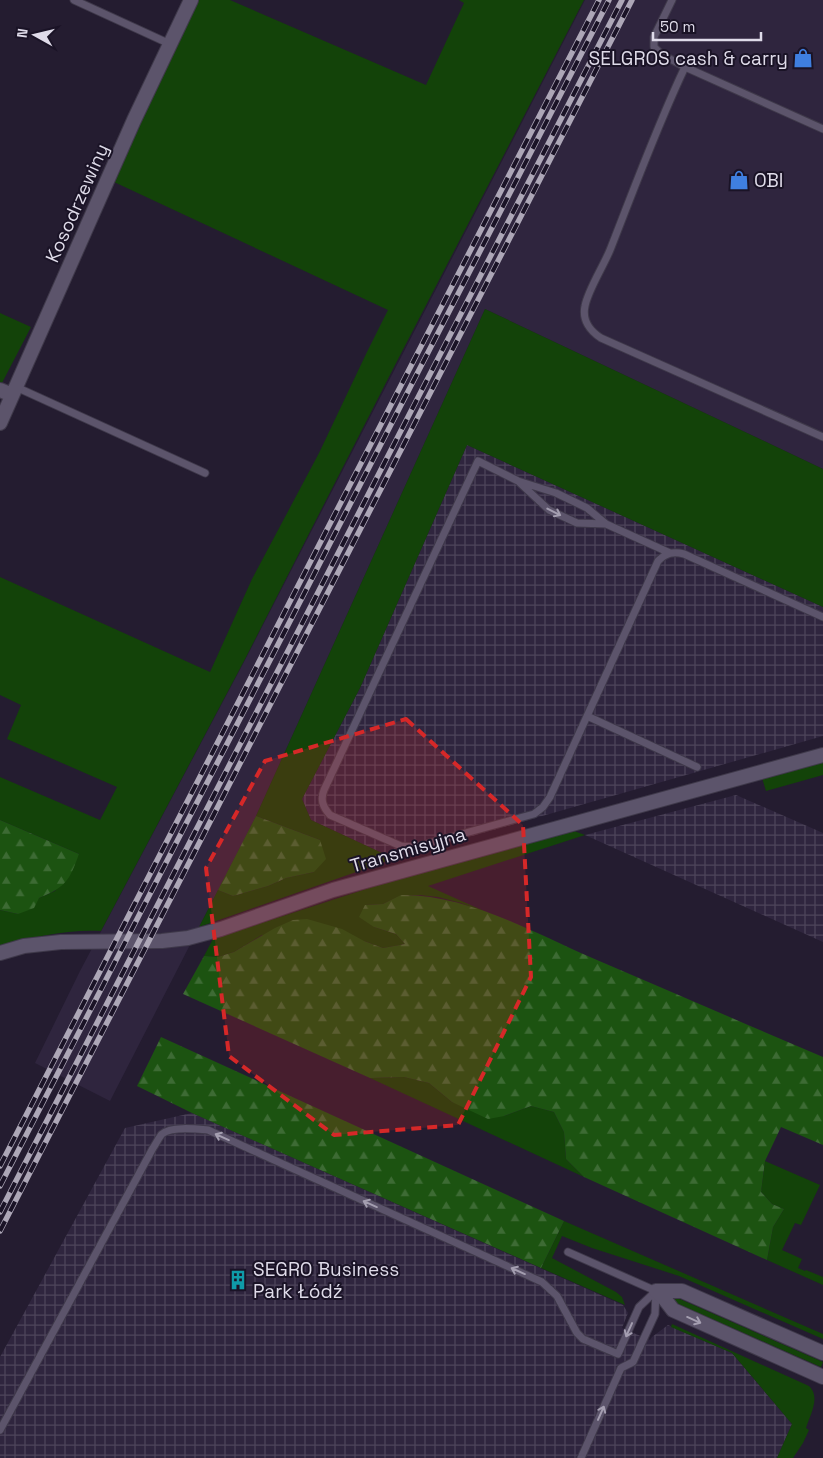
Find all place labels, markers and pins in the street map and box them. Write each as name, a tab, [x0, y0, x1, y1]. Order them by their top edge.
place label: SELGROS cash & carry	[589, 46, 788, 71]
shop icon: SELGROS cash & carry	[792, 47, 814, 69]
place label: OBI	[754, 168, 783, 193]
shop icon: OBI	[728, 169, 750, 191]
place label: SEGRO Business Park Łódź	[253, 1257, 399, 1304]
building icon: SEGRO Business Park Łódź	[227, 1269, 249, 1291]

